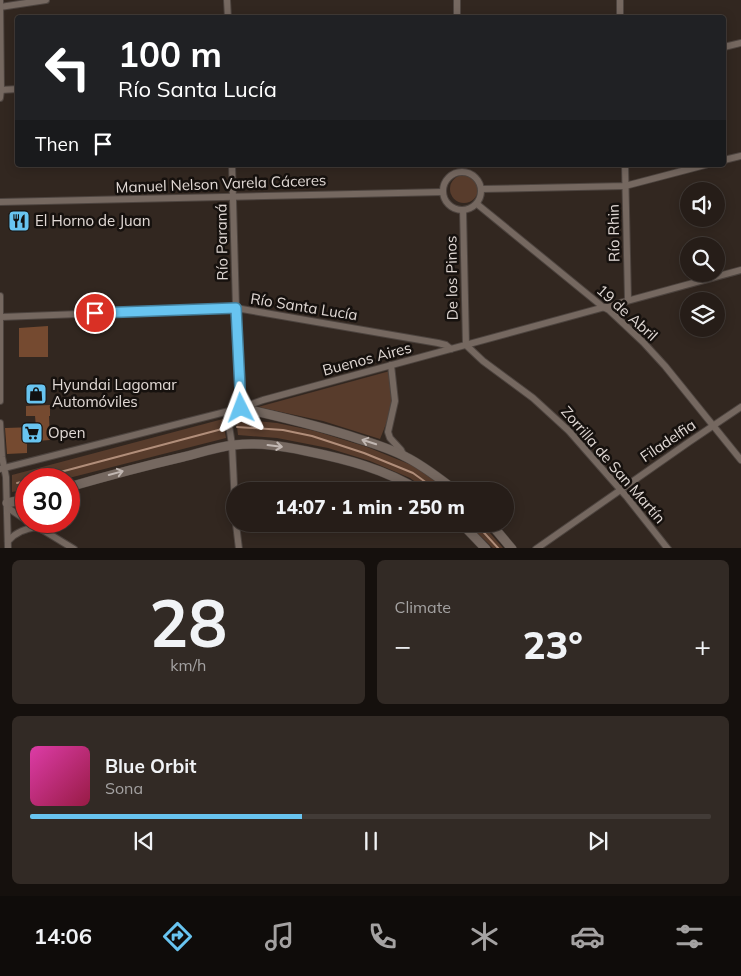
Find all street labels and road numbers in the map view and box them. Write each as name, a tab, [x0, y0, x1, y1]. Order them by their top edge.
street label: Manuel Nelson Varela Cáceres	[115, 170, 327, 197]
street label: Río Paraná	[211, 203, 232, 281]
street label: Río Rhin	[603, 204, 624, 262]
street label: De los Pinos	[441, 235, 462, 321]
street label: 19 de Abril	[593, 280, 662, 345]
street label: Río Santa Lucía	[249, 289, 359, 324]
street label: Buenos Aires	[320, 338, 413, 380]
street label: Zorrilla de San Martín	[557, 402, 670, 527]
street label: Filadelfia	[636, 415, 699, 466]

